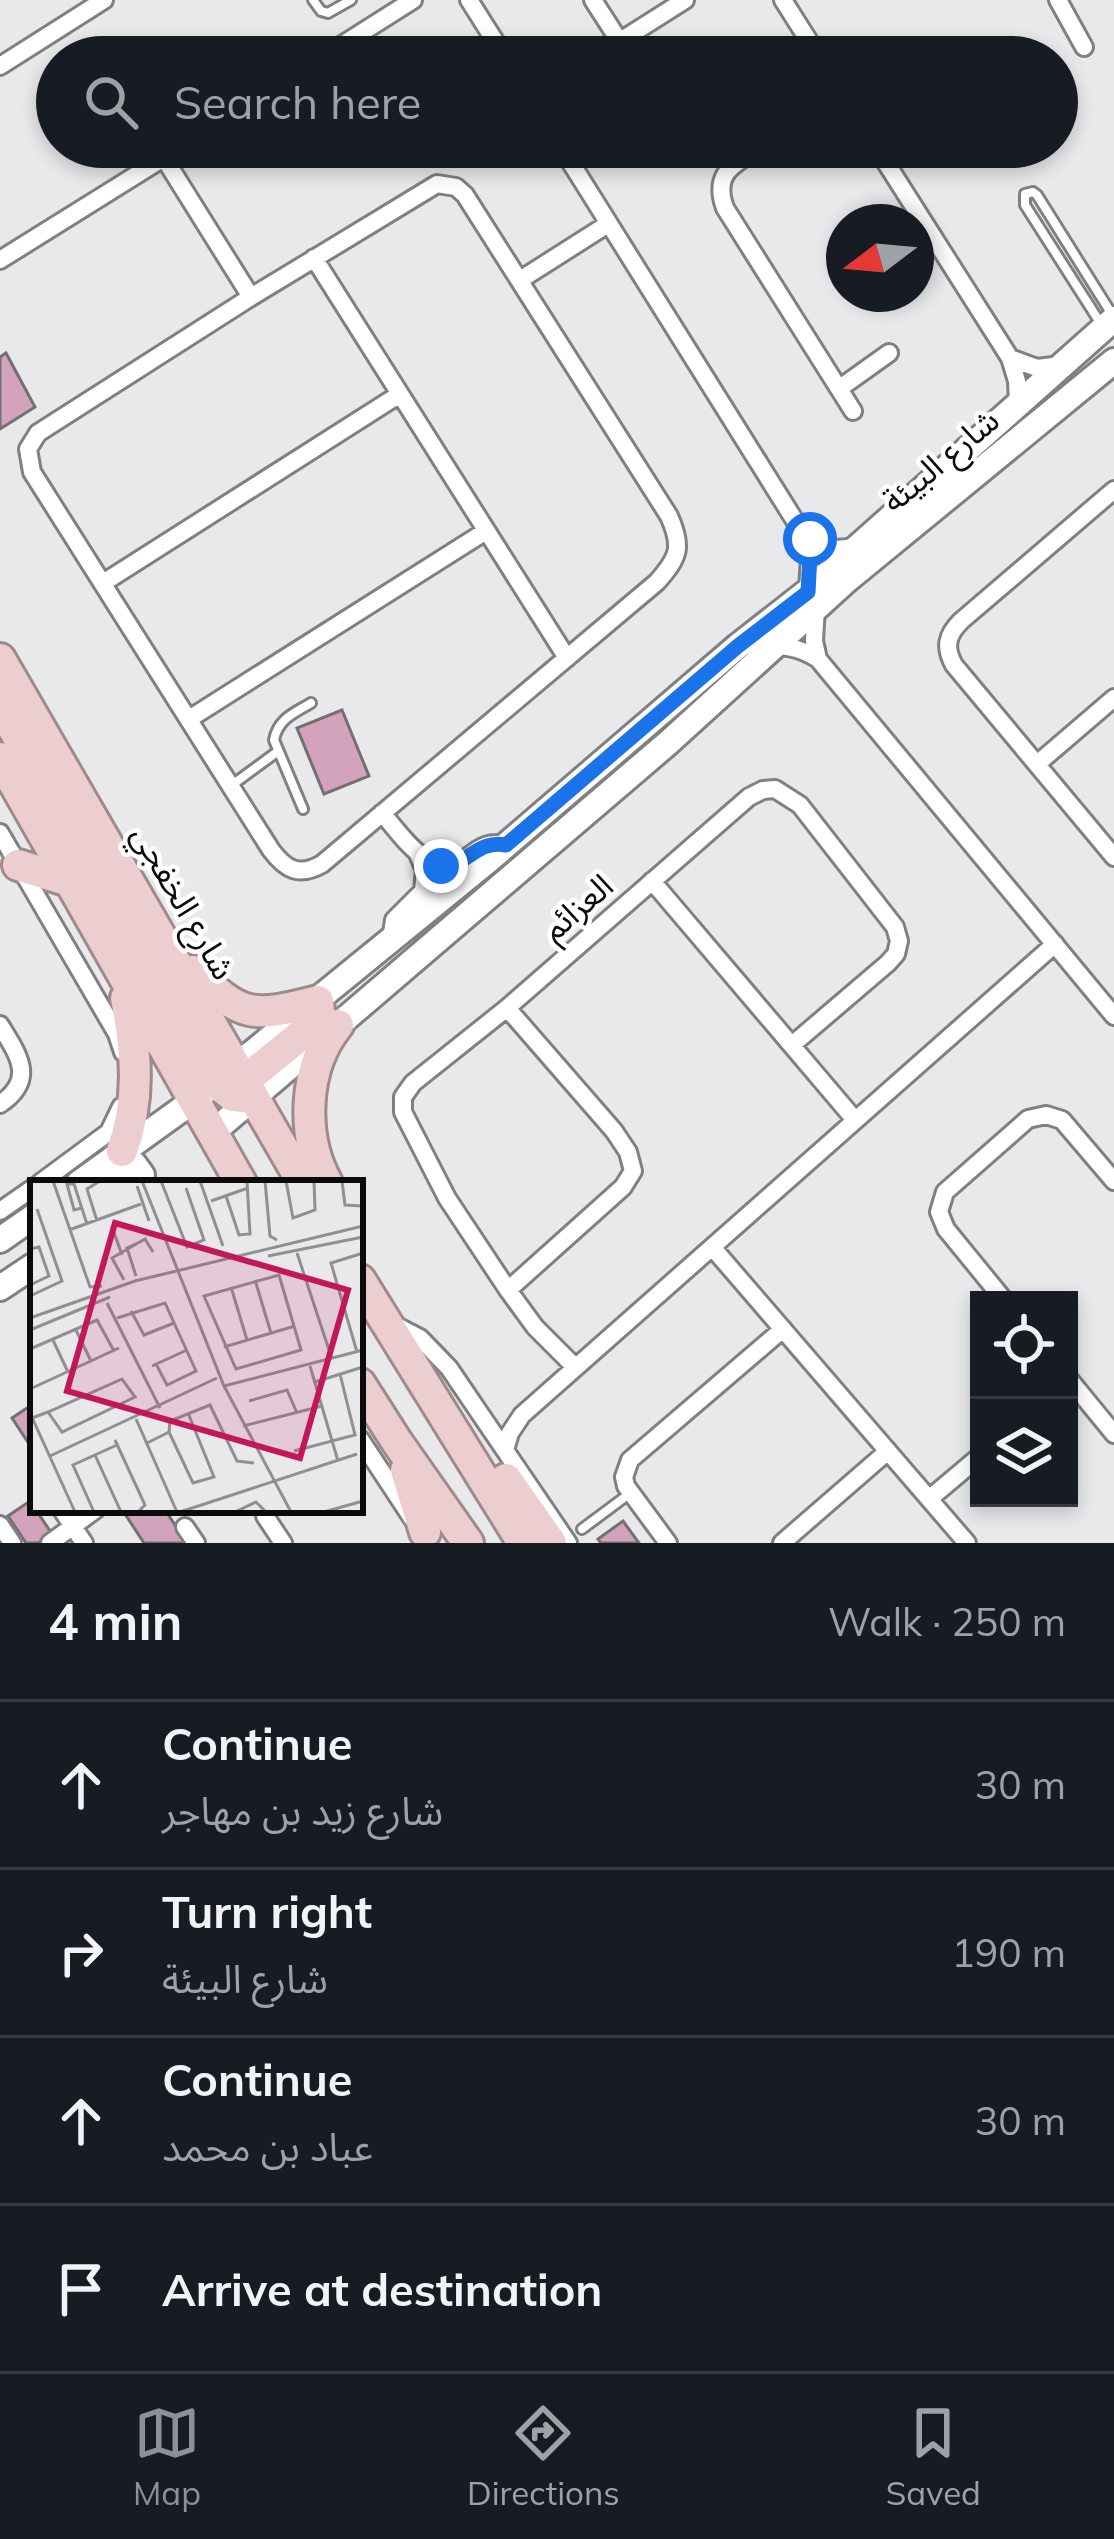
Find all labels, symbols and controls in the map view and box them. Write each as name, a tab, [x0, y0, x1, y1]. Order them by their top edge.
search box	[36, 36, 1078, 168]
icon: search	[78, 69, 144, 135]
text: Search here	[174, 74, 421, 130]
north arrow	[826, 204, 934, 312]
street label: شارع البيئة	[873, 399, 1010, 524]
route start	[783, 512, 837, 566]
street label: شارع الخفجي	[119, 817, 245, 989]
route end	[414, 839, 468, 893]
street label: العزائم	[533, 865, 625, 953]
inset map	[30, 1180, 363, 1513]
map controls	[970, 1291, 1078, 1507]
button: locate	[970, 1291, 1078, 1399]
button: layers	[970, 1399, 1078, 1507]
text: 4 min	[48, 1589, 183, 1653]
text: Walk · 250 m	[828, 1597, 1066, 1646]
text: Continue	[162, 1715, 352, 1771]
icon: ahead	[48, 1752, 114, 1818]
text: 30 m	[975, 1760, 1066, 1809]
text: شارع زيد بن مهاجر	[162, 1786, 443, 1835]
text: Turn right	[162, 1883, 372, 1939]
icon: right	[48, 1920, 114, 1986]
text: 190 m	[951, 1928, 1066, 1977]
text: شارع البيئة	[162, 1954, 328, 2003]
text: Continue	[162, 2051, 352, 2107]
icon: ahead	[48, 2088, 114, 2154]
text: 30 m	[975, 2096, 1066, 2145]
text: عباد بن محمد	[162, 2122, 373, 2171]
icon: arrive	[48, 2256, 114, 2322]
text: Arrive at destination	[162, 2261, 602, 2317]
tab: Map	[133, 2400, 201, 2513]
tab: Directions	[467, 2400, 620, 2513]
tab: Saved	[886, 2400, 981, 2513]

